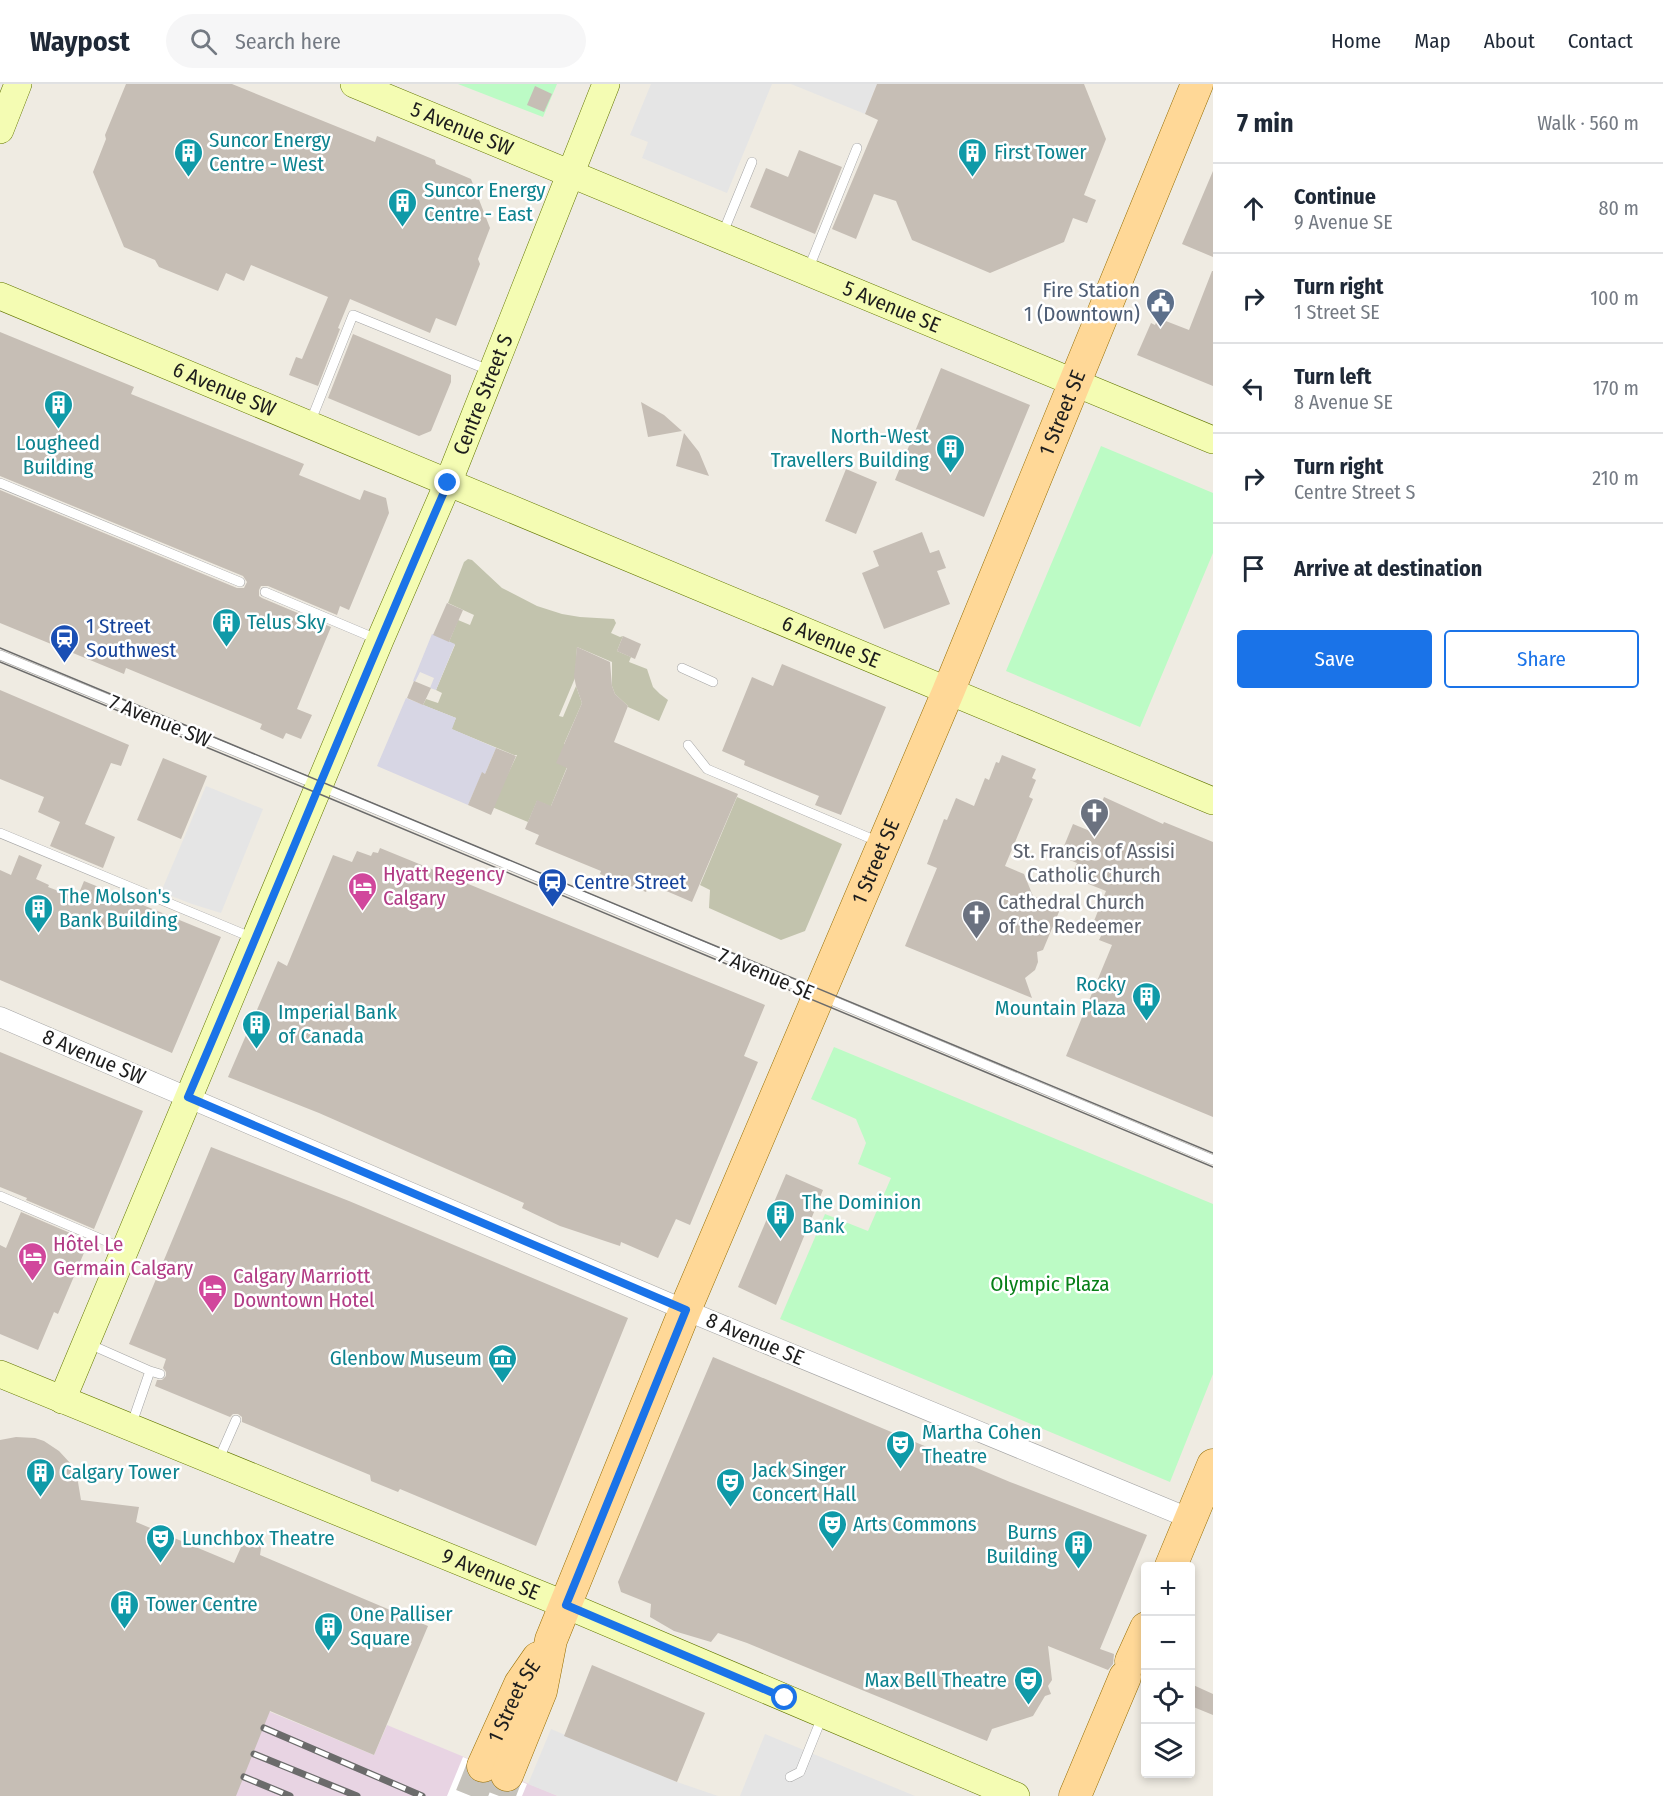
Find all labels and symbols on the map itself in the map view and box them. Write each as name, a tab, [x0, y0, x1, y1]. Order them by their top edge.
street label: 5 Avenue SW	[407, 96, 517, 162]
place label: Suncor Energy Centre - West	[209, 127, 331, 177]
building icon: Suncor Energy Centre - West	[172, 136, 204, 178]
building icon: First Tower	[957, 136, 989, 178]
place label: First Tower	[994, 139, 1087, 165]
place label: Suncor Energy Centre - East	[424, 177, 546, 227]
building icon: Suncor Energy Centre - East	[387, 186, 419, 228]
street label: 5 Avenue SE	[839, 275, 944, 339]
place label: Fire Station 1 (Downtown)	[1024, 277, 1140, 327]
public building icon: Fire Station 1 (Downtown)	[1145, 286, 1177, 328]
street label: Centre Street S	[447, 330, 519, 459]
street label: 6 Avenue SW	[169, 356, 280, 423]
street label: 1 Street SE	[1033, 366, 1091, 459]
building icon: Lougheed Building	[42, 388, 74, 430]
place label: North-West Travellers Building	[771, 423, 929, 473]
place label: Lougheed Building	[16, 430, 100, 480]
building icon: North-West Travellers Building	[934, 432, 966, 474]
route end	[434, 469, 460, 495]
building icon: Telus Sky	[210, 606, 242, 648]
place label: Telus Sky	[247, 609, 327, 635]
street label: 6 Avenue SE	[778, 610, 884, 674]
place label: 1 Street Southwest	[86, 613, 176, 663]
station icon: 1 Street Southwest	[49, 622, 81, 664]
street label: 7 Avenue SW	[105, 689, 215, 753]
church icon: St. Francis of Assisi Catholic Church	[1078, 796, 1110, 838]
street label: 1 Street SE	[846, 815, 905, 908]
place label: St. Francis of Assisi Catholic Church	[1013, 838, 1175, 888]
place label: Hyatt Regency Calgary	[383, 861, 505, 911]
station icon: Centre Street	[537, 866, 569, 908]
place label: Centre Street	[574, 869, 686, 895]
hotel icon: Hyatt Regency Calgary	[346, 870, 378, 912]
place label: The Molson's Bank Building	[59, 883, 177, 933]
place label: Cathedral Church of the Redeemer	[998, 889, 1145, 939]
building icon: The Molson's Bank Building	[22, 892, 54, 934]
church icon: Cathedral Church of the Redeemer	[961, 898, 993, 940]
street label: 7 Avenue SE	[714, 942, 818, 1006]
place label: Rocky Mountain Plaza	[995, 971, 1127, 1021]
building icon: Rocky Mountain Plaza	[1131, 980, 1163, 1022]
place label: Imperial Bank of Canada	[278, 999, 397, 1049]
building icon: Imperial Bank of Canada	[241, 1008, 273, 1050]
street label: 8 Avenue SW	[39, 1024, 150, 1090]
place label: The Dominion Bank	[802, 1189, 921, 1239]
building icon: The Dominion Bank	[765, 1198, 797, 1240]
place label: Hôtel Le Germain Calgary	[53, 1231, 194, 1281]
hotel icon: Hôtel Le Germain Calgary	[16, 1240, 48, 1282]
place label: Calgary Marriott Downtown Hotel	[233, 1263, 375, 1313]
park label: Olympic Plaza	[990, 1271, 1110, 1297]
hotel icon: Calgary Marriott Downtown Hotel	[196, 1272, 228, 1314]
street label: 8 Avenue SE	[702, 1307, 808, 1371]
museum icon: Glenbow Museum	[487, 1342, 519, 1384]
place label: Glenbow Museum	[330, 1345, 482, 1371]
place label: Martha Cohen Theatre	[922, 1419, 1042, 1469]
theatre icon: Martha Cohen Theatre	[885, 1428, 917, 1470]
building icon: Calgary Tower	[24, 1456, 56, 1498]
place label: Jack Singer Concert Hall	[752, 1457, 857, 1507]
place label: Calgary Tower	[61, 1459, 180, 1485]
theatre icon: Jack Singer Concert Hall	[715, 1466, 747, 1508]
theatre icon: Arts Commons	[816, 1508, 848, 1550]
place label: Arts Commons	[853, 1511, 977, 1537]
place label: Burns Building	[986, 1519, 1057, 1569]
theatre icon: Lunchbox Theatre	[145, 1522, 177, 1564]
place label: Lunchbox Theatre	[182, 1525, 335, 1551]
building icon: Burns Building	[1062, 1528, 1094, 1570]
street label: 9 Avenue SE	[438, 1543, 544, 1606]
building icon: Tower Centre	[109, 1588, 141, 1630]
place label: Tower Centre	[146, 1591, 258, 1617]
place label: One Palliser Square	[350, 1601, 453, 1651]
building icon: One Palliser Square	[313, 1610, 345, 1652]
street label: 1 Street SE	[482, 1654, 546, 1747]
theatre icon: Max Bell Theatre	[1012, 1664, 1044, 1706]
place label: Max Bell Theatre	[865, 1667, 1007, 1693]
route start	[771, 1684, 797, 1710]

